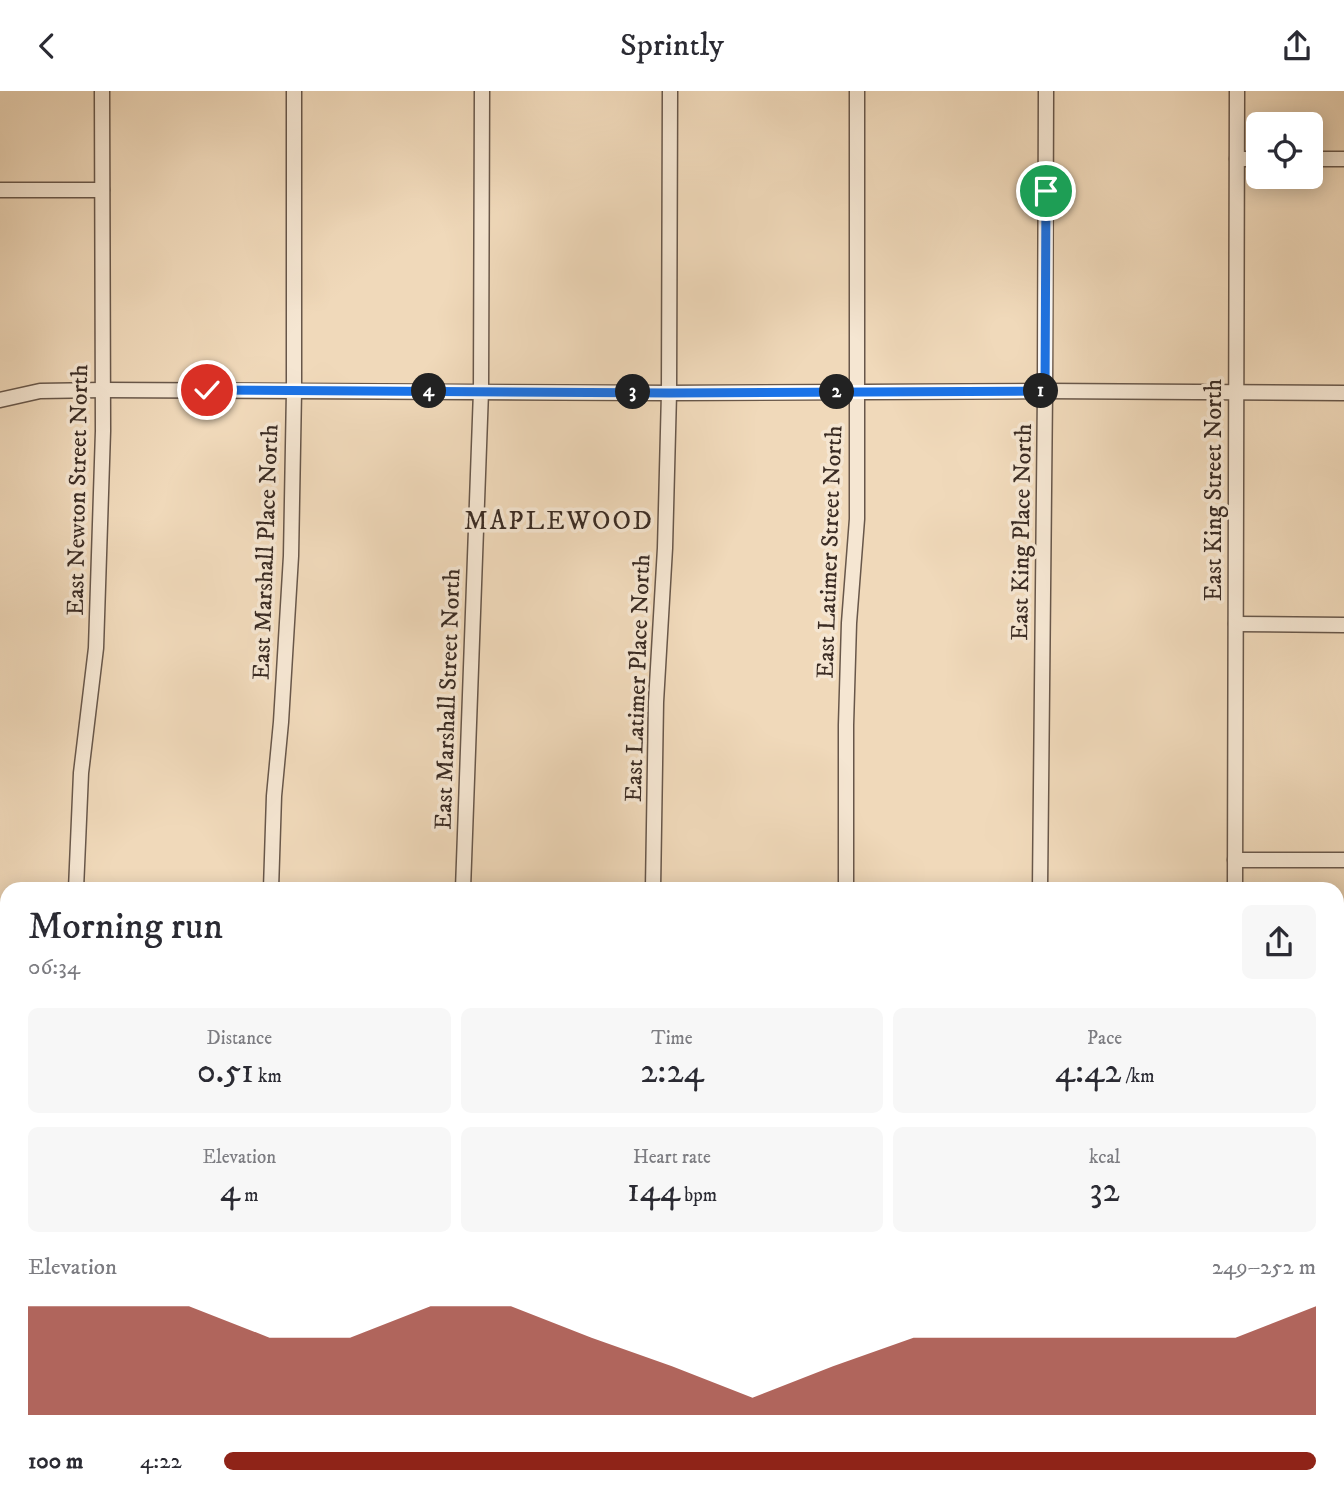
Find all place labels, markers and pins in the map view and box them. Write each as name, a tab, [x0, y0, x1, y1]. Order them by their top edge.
pin	[1016, 161, 1076, 221]
pin	[177, 360, 237, 420]
pin: 4	[412, 373, 446, 409]
pin: 1	[1024, 373, 1058, 409]
pin: 3	[616, 375, 650, 409]
pin: 2	[820, 375, 854, 409]

